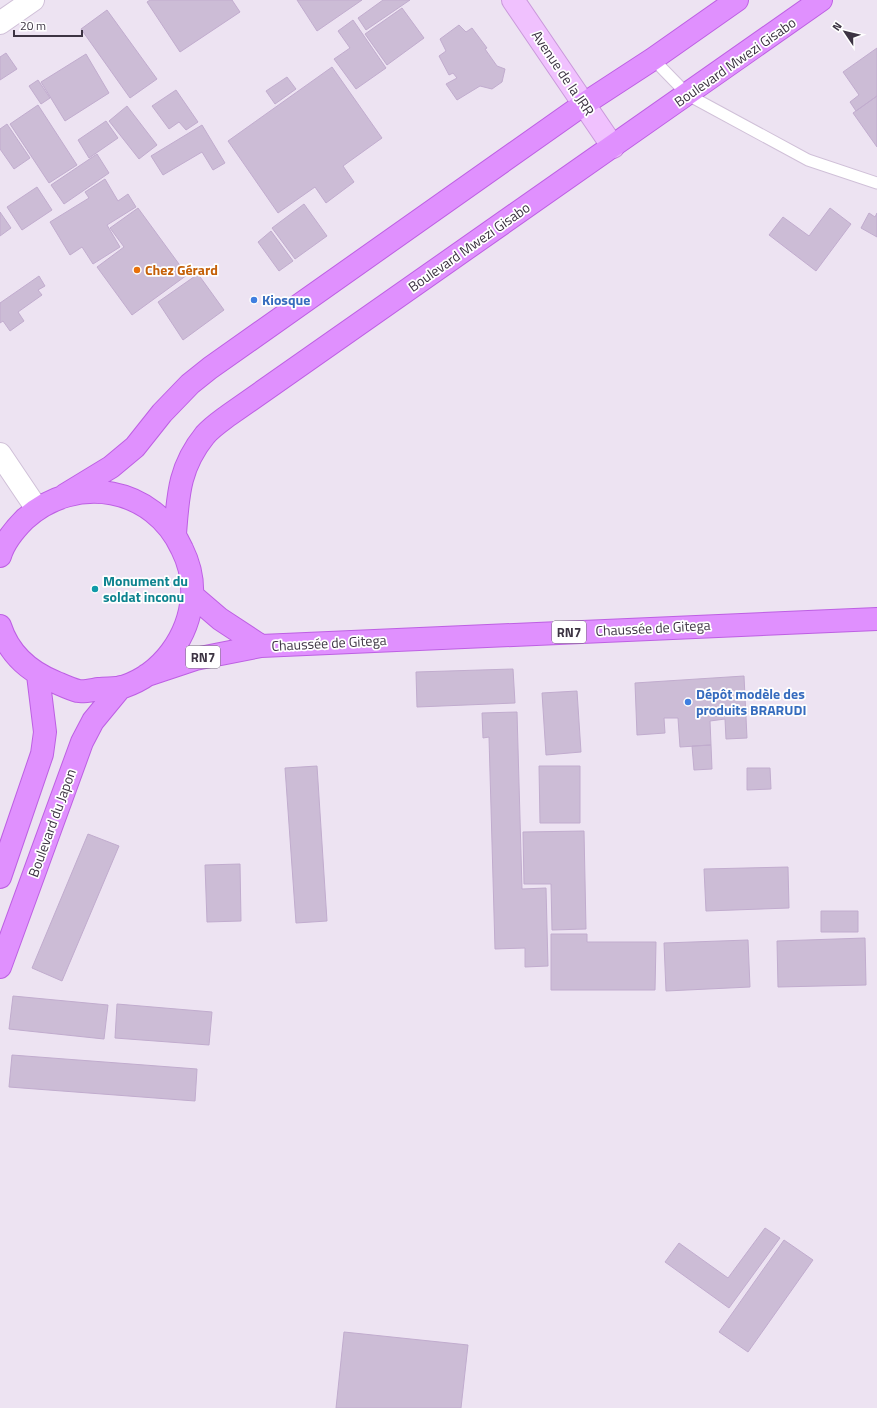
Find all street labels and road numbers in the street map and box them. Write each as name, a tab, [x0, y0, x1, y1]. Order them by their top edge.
street label: Boulevard Mwezi Gisabo	[670, 12, 800, 112]
street label: Avenue de la JRR	[527, 26, 600, 120]
street label: Boulevard Mwezi Gisabo	[404, 197, 534, 297]
street label: Chaussée de Gitega	[595, 614, 711, 641]
road number: RN7	[552, 621, 586, 643]
street label: Chaussée de Gitega	[271, 629, 387, 656]
road number: RN7	[186, 646, 220, 668]
street label: Boulevard du Japon	[22, 766, 81, 880]

